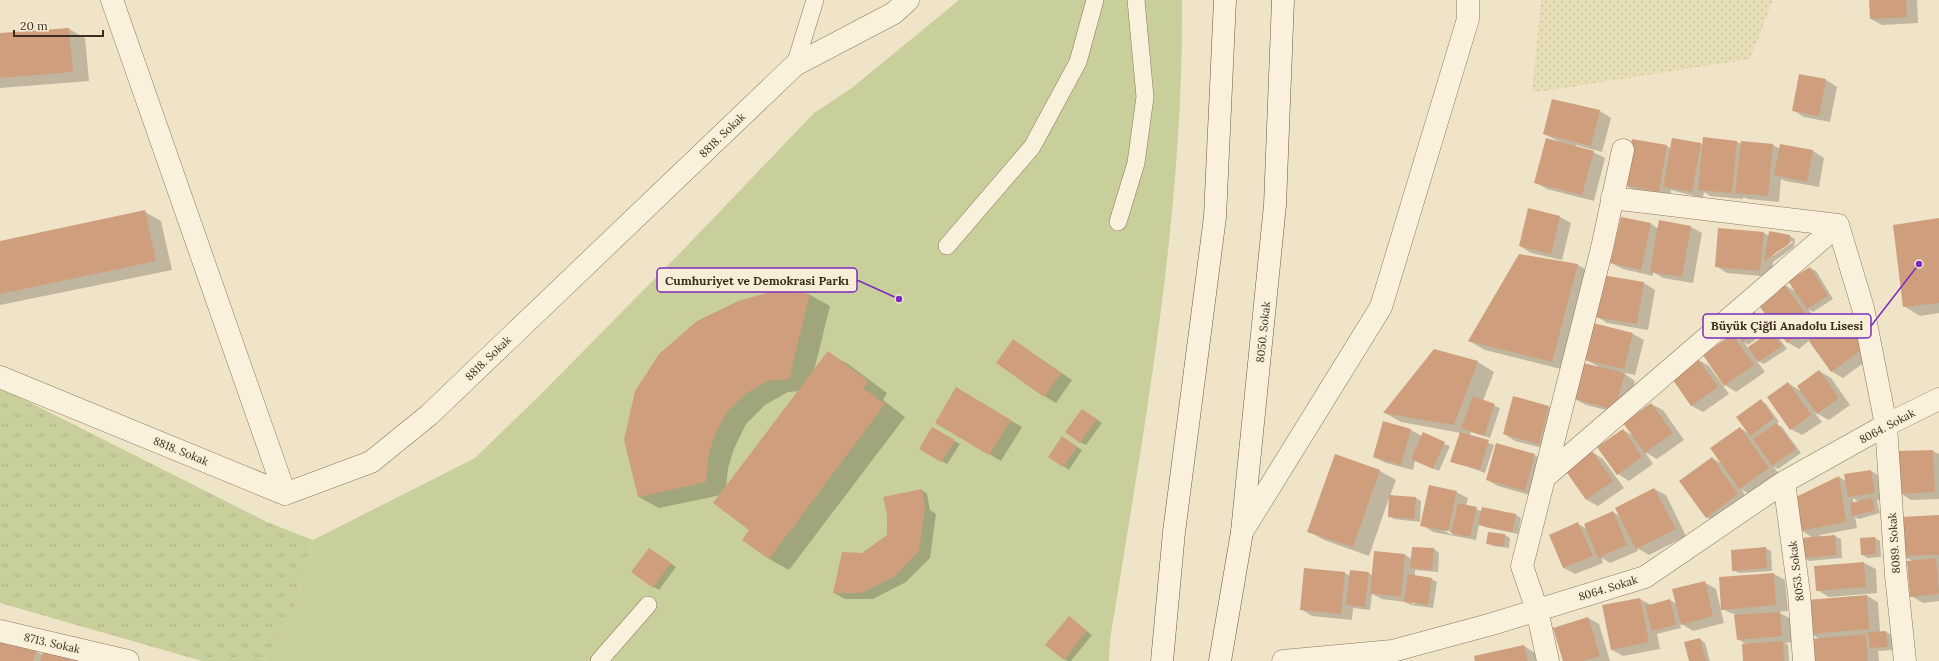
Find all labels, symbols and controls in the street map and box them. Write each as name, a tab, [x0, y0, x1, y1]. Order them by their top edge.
scale bar	[14, 12, 103, 38]
text: 20 m	[20, 18, 48, 33]
street label: 8818. Sokak	[696, 110, 748, 160]
callout: Cumhuriyet ve Demokrasi Parkı	[657, 268, 857, 292]
text: Cumhuriyet ve Demokrasi Parkı	[665, 273, 849, 288]
street label: 8050. Sokak	[1253, 301, 1273, 363]
callout: Büyük Çiğli Anadolu Lisesi	[1703, 314, 1871, 338]
text: Büyük Çiğli Anadolu Lisesi	[1711, 318, 1863, 334]
street label: 8818. Sokak	[462, 333, 514, 383]
street label: 8064. Sokak	[1857, 405, 1917, 447]
street label: 8818. Sokak	[151, 434, 211, 468]
street label: 8089. Sokak	[1885, 512, 1903, 574]
street label: 8053. Sokak	[1785, 540, 1807, 602]
street label: 8064. Sokak	[1577, 572, 1639, 604]
street label: 8713. Sokak	[23, 630, 81, 656]

